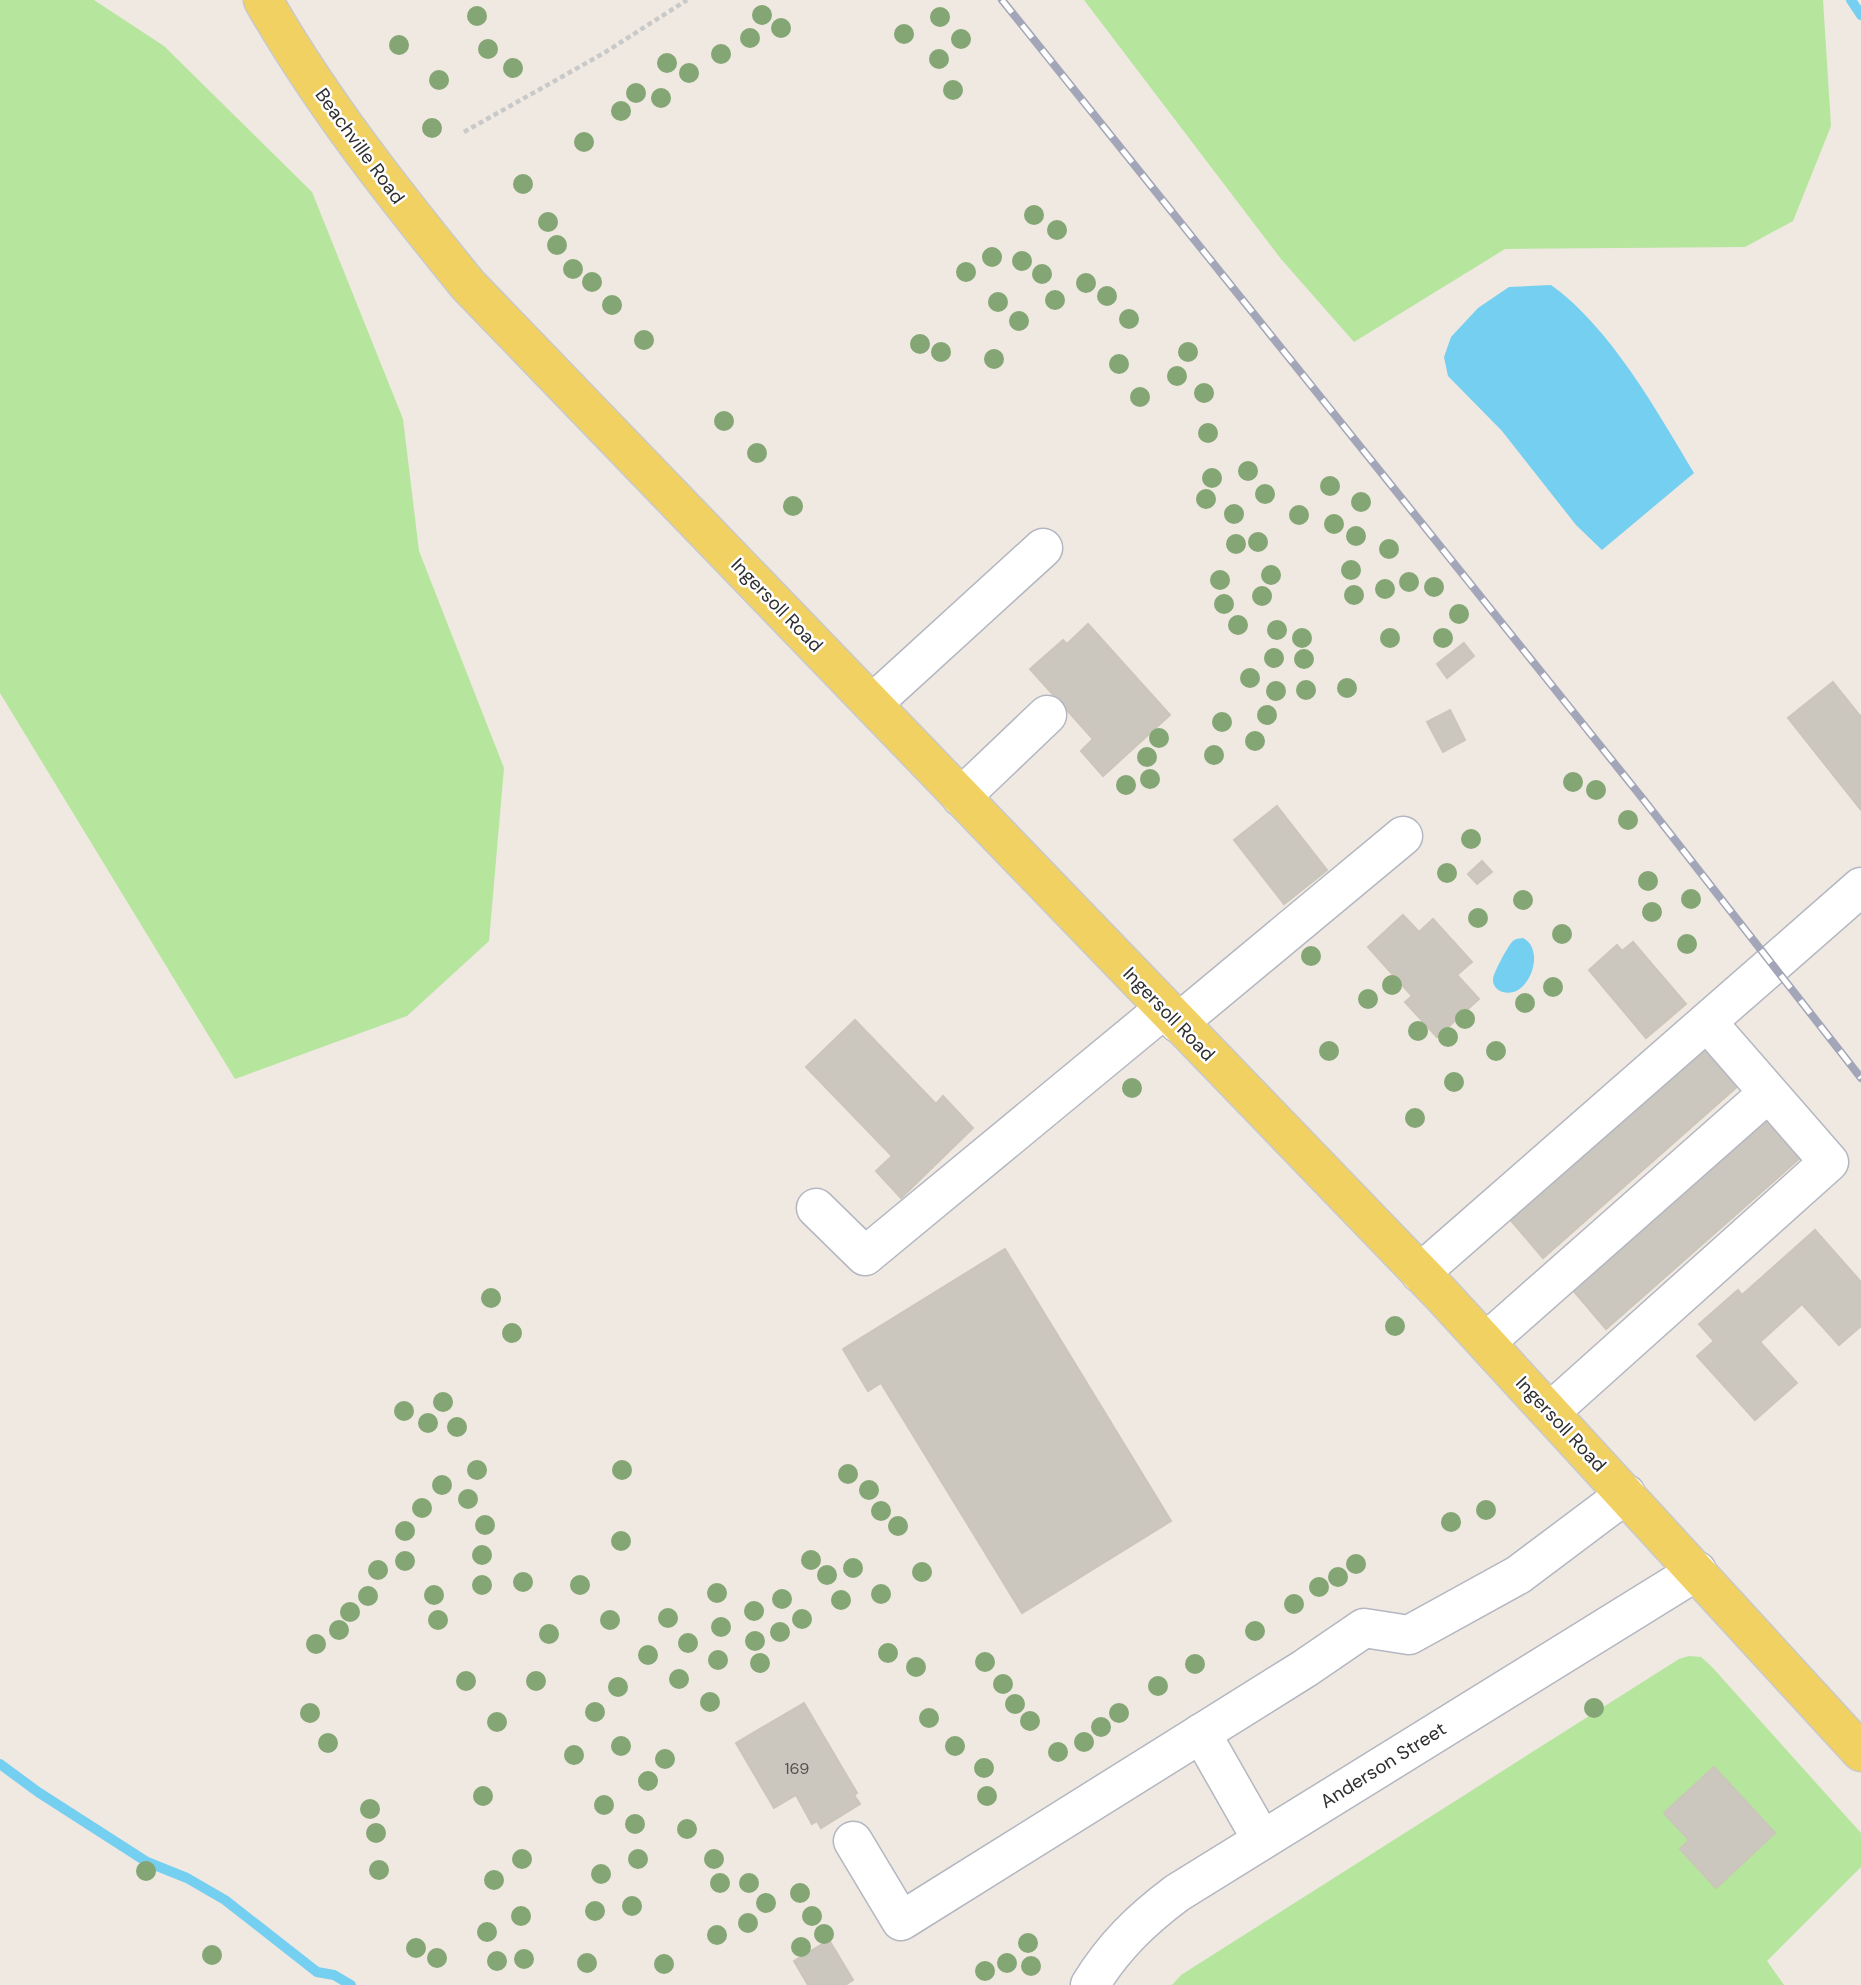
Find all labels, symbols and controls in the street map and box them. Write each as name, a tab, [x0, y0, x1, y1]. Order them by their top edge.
street label: Beachville Road	[310, 83, 410, 209]
street label: Ingersoll Road	[726, 552, 828, 658]
street label: Ingersoll Road	[1118, 961, 1220, 1067]
street label: Ingersoll Road	[1510, 1371, 1612, 1477]
street label: Anderson Street	[1315, 1716, 1451, 1814]
house number: 169	[785, 1758, 809, 1779]

